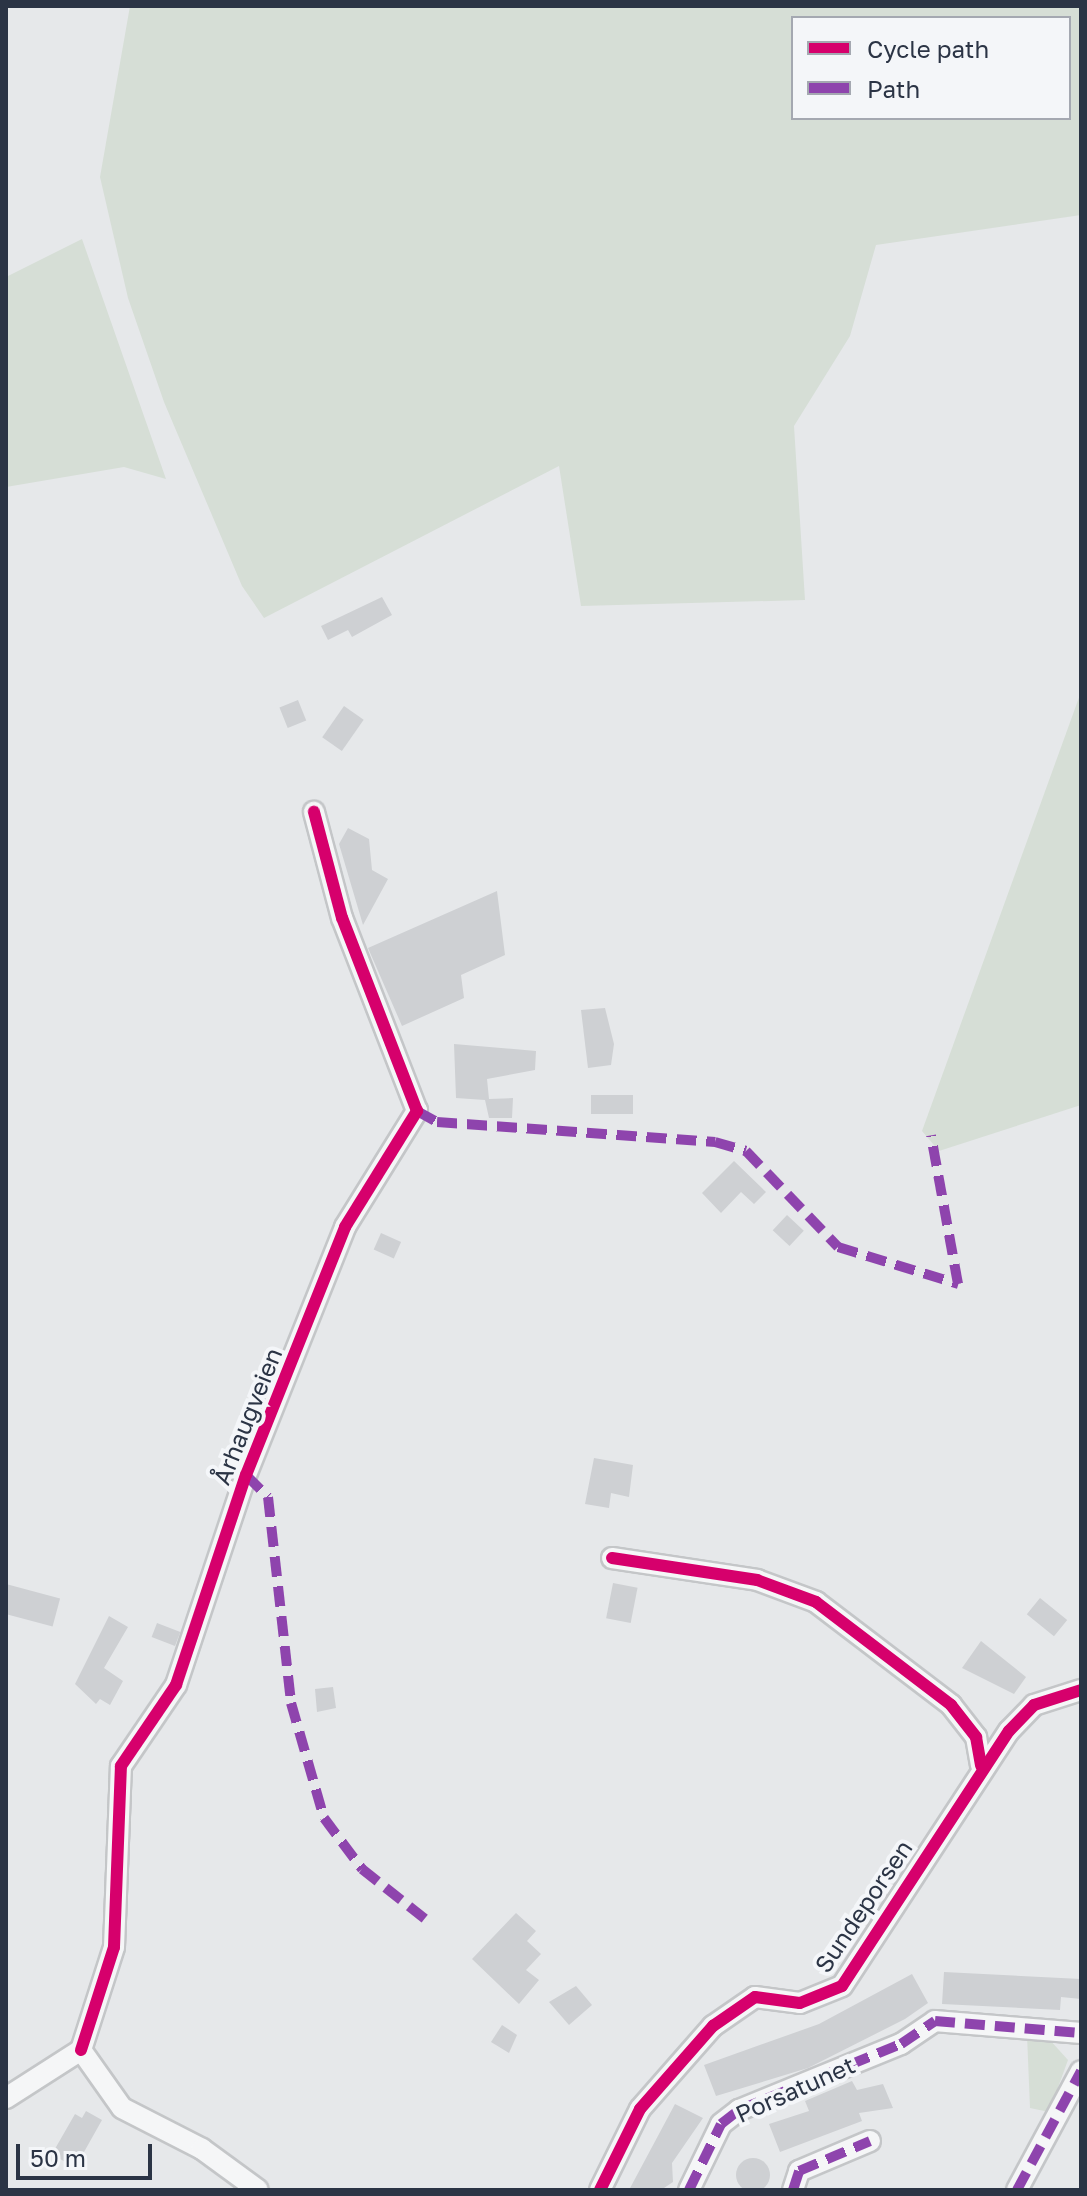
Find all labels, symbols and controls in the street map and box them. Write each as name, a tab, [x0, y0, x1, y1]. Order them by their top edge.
legend	[791, 16, 1071, 120]
text: Cycle path	[867, 34, 989, 63]
text: Path	[867, 74, 920, 103]
street label: Århaugveien	[206, 1343, 288, 1489]
street label: Sundeporsen	[808, 1834, 918, 1978]
street label: Porsatunet	[731, 2050, 859, 2128]
scale bar	[20, 2128, 156, 2178]
text: 50 m	[30, 2143, 86, 2172]

